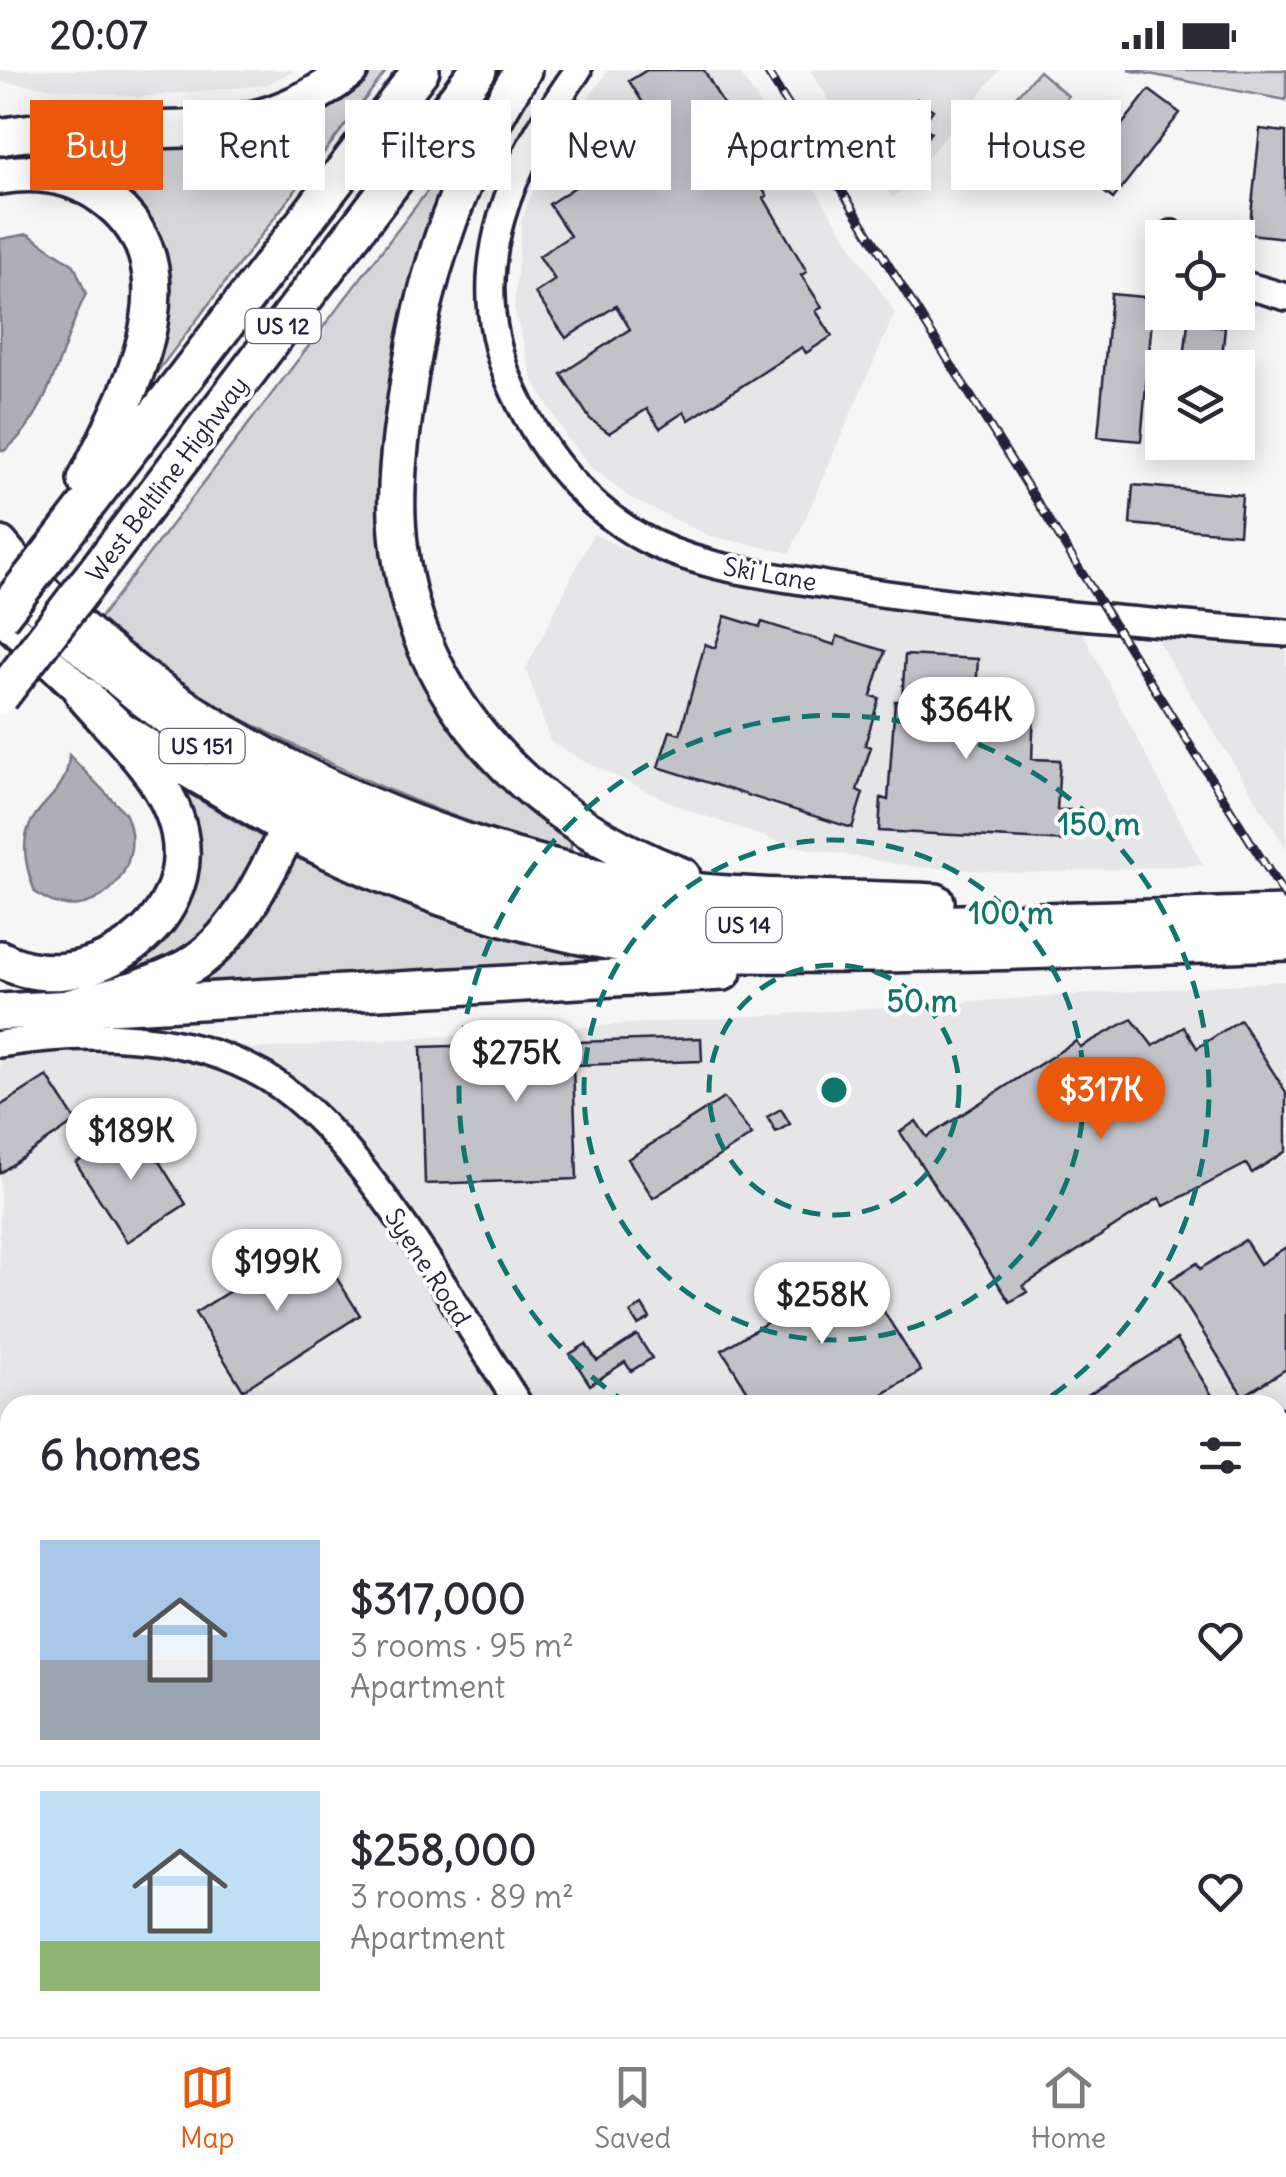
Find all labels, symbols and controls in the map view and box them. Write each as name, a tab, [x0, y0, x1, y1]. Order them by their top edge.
text: 20:07	[50, 12, 148, 59]
chip: Buy	[30, 100, 163, 190]
chip: Rent	[183, 100, 325, 190]
chip: Filters	[345, 100, 511, 190]
chip: New	[531, 100, 671, 190]
chip: Apartment	[691, 100, 931, 190]
chip: House	[951, 100, 1121, 190]
map controls	[1145, 220, 1255, 460]
button: locate	[1145, 220, 1255, 330]
road number: US 12	[246, 309, 320, 343]
button: layers	[1145, 350, 1255, 460]
street label: West Beltline Highway	[79, 370, 255, 588]
street label: Ski Lane	[721, 550, 819, 598]
pin: $364K	[896, 677, 1036, 762]
text: $364K	[920, 689, 1012, 730]
road number: US 151	[160, 729, 244, 763]
text: 150 m	[1058, 805, 1140, 843]
text: 100 m	[969, 894, 1053, 932]
road number: US 14	[706, 908, 782, 942]
text: 50 m	[887, 982, 957, 1020]
pin: $275K	[446, 1020, 586, 1105]
text: $275K	[471, 1032, 561, 1073]
pin: $317K	[1031, 1057, 1171, 1142]
text: $317K	[1059, 1069, 1143, 1110]
centre of rings	[816, 1072, 852, 1108]
pin: $189K	[61, 1098, 201, 1183]
text: $189K	[88, 1110, 174, 1151]
street label: Syene Road	[378, 1202, 478, 1332]
pin: $199K	[207, 1229, 347, 1314]
text: $199K	[234, 1241, 320, 1282]
pin: $258K	[752, 1262, 892, 1347]
text: $258K	[776, 1274, 868, 1315]
icon: filters	[1193, 1428, 1248, 1483]
text: 6 homes	[40, 1429, 201, 1481]
text: $317,000	[350, 1573, 526, 1625]
icon: home	[120, 1580, 240, 1700]
icon: heart	[1193, 1613, 1248, 1668]
text: 3 rooms · 95 m²	[350, 1625, 574, 1666]
text: Apartment	[350, 1666, 505, 1707]
text: $258,000	[350, 1824, 536, 1876]
icon: home	[120, 1831, 240, 1951]
icon: heart	[1193, 1864, 1248, 1919]
text: 3 rooms · 89 m²	[350, 1876, 574, 1917]
text: Apartment	[350, 1917, 505, 1958]
tab: Map	[180, 2060, 235, 2156]
tab: Saved	[594, 2060, 671, 2156]
tab: Home	[1031, 2060, 1106, 2156]

